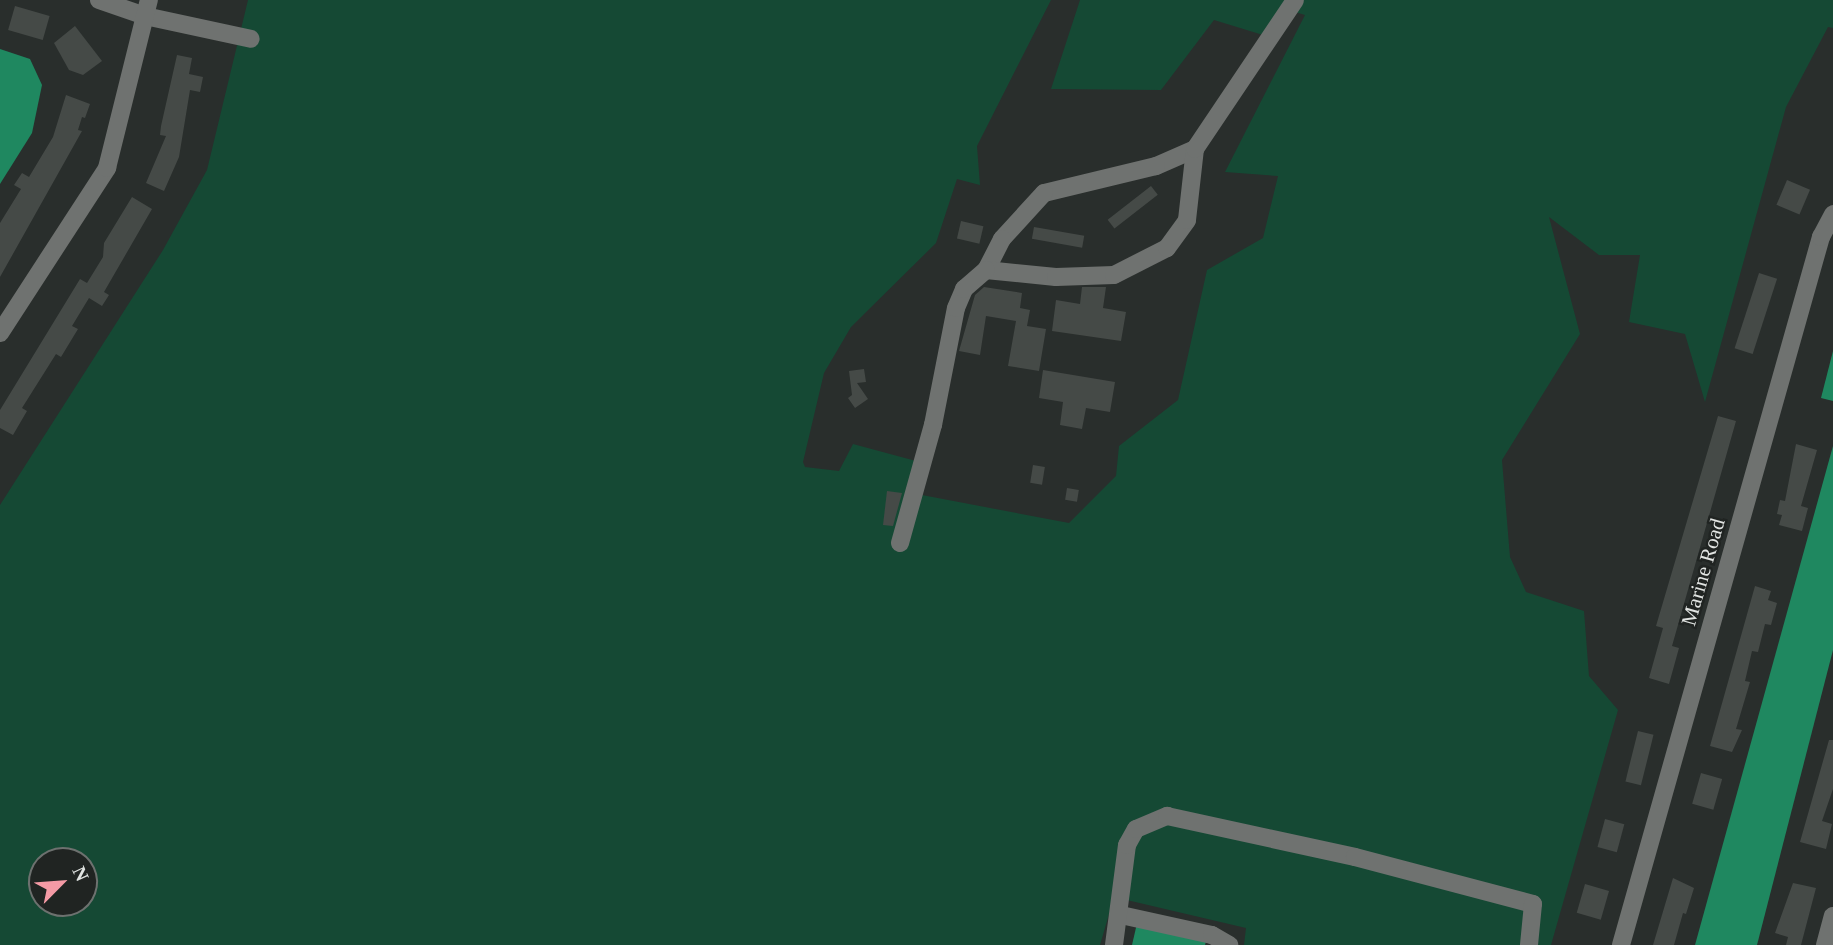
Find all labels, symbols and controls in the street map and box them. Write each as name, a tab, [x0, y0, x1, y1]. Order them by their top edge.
street label: Marine Road	[1676, 516, 1730, 628]
north arrow	[28, 847, 98, 917]
text: N	[68, 863, 93, 884]

